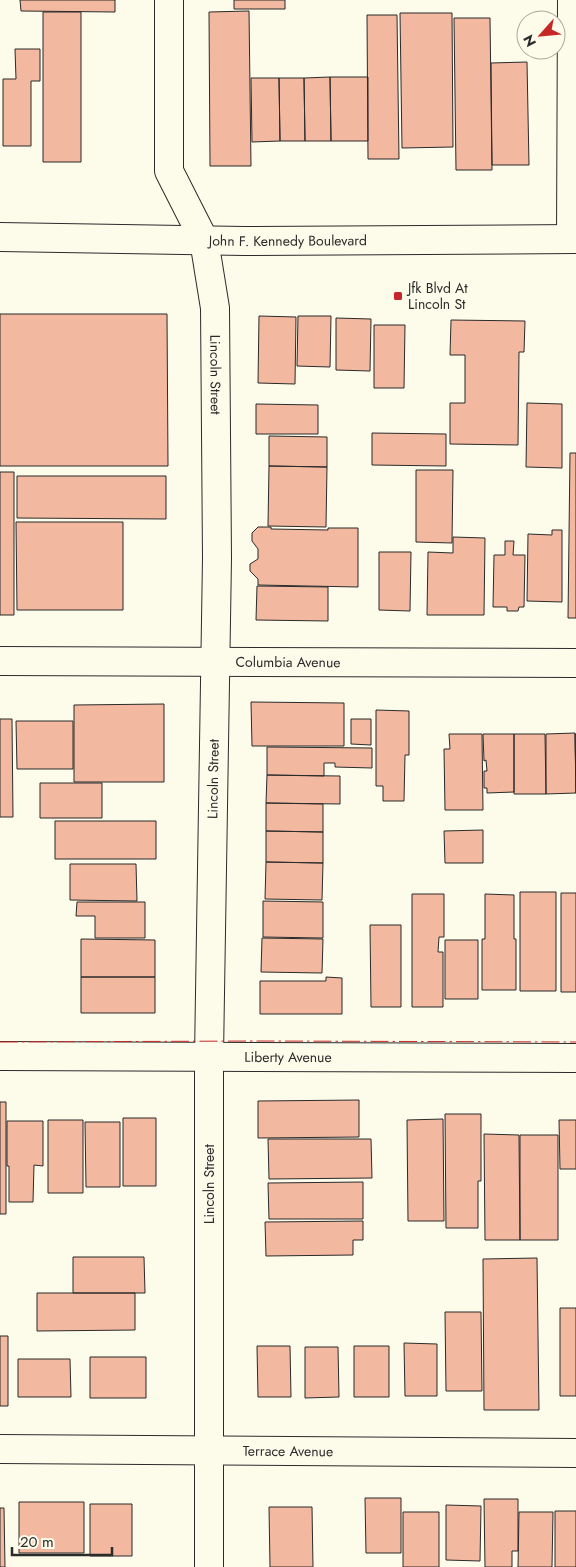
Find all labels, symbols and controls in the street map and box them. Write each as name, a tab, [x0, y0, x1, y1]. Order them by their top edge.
north arrow	[516, 10, 566, 60]
text: N	[518, 31, 541, 50]
street label: John F. Kennedy Boulevard	[207, 230, 367, 251]
place label: Jfk Blvd At Lincoln St	[406, 278, 468, 314]
marker: Jfk Blvd At Lincoln St	[392, 290, 404, 302]
street label: Lincoln Street	[205, 335, 226, 415]
street label: Columbia Avenue	[235, 652, 341, 672]
street label: Lincoln Street	[202, 738, 224, 819]
street label: Liberty Avenue	[244, 1047, 332, 1067]
street label: Lincoln Street	[199, 1143, 219, 1224]
street label: Terrace Avenue	[243, 1441, 333, 1461]
scale bar	[12, 1524, 112, 1556]
text: 20 m	[20, 1531, 54, 1553]

